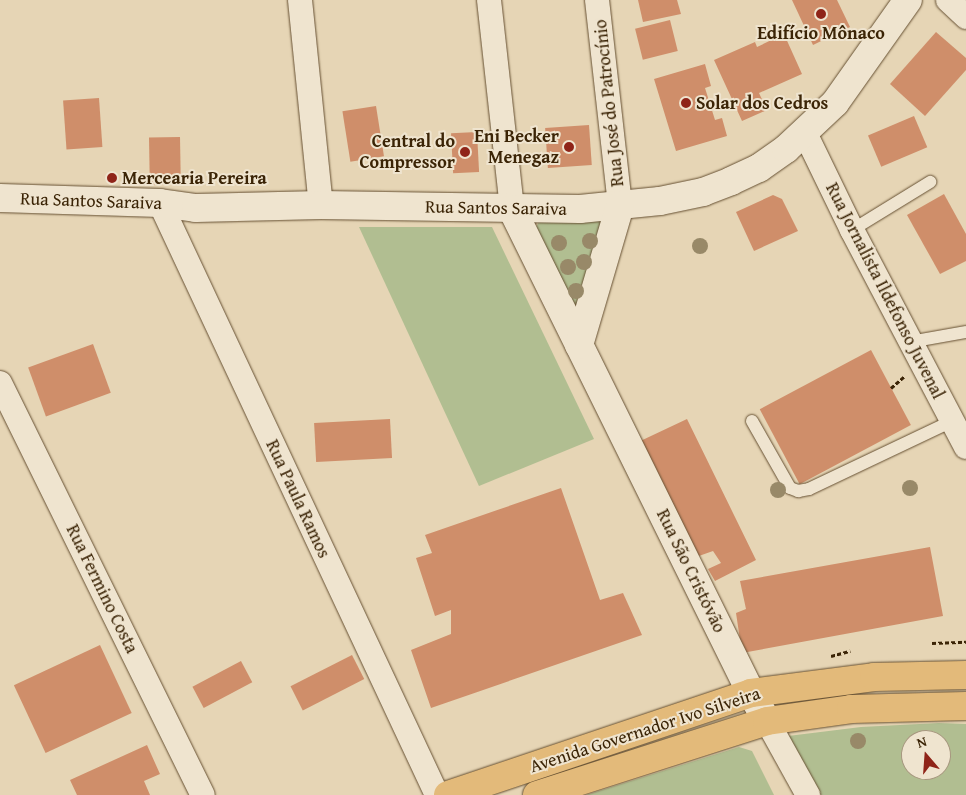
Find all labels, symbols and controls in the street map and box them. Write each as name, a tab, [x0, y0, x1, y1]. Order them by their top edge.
marker: Edifício Mônaco	[815, 8, 827, 20]
street label: Rua José do Patrocínio	[589, 18, 629, 188]
place label: Edifício Mônaco	[757, 22, 885, 44]
place label: Solar dos Cedros	[696, 92, 828, 114]
marker: Solar dos Cedros	[680, 97, 692, 109]
place label: Eni Becker Menegaz	[474, 126, 559, 168]
place label: Central do Compressor	[359, 131, 455, 173]
marker: Eni Becker Menegaz	[563, 141, 575, 153]
marker: Central do Compressor	[459, 146, 471, 158]
place label: Mercearia Pereira	[122, 167, 267, 189]
marker: Mercearia Pereira	[106, 172, 118, 184]
street label: Rua Jornalista Ildefonso Juvenal	[821, 179, 949, 403]
street label: Rua Santos Saraiva	[20, 188, 162, 214]
street label: Rua Santos Saraiva	[425, 196, 567, 220]
street label: Rua Paula Ramos	[261, 436, 335, 562]
street label: Rua São Cristóvão	[652, 506, 730, 636]
street label: Rua Fermino Costa	[61, 521, 143, 657]
street label: Avenida Governador Ivo Silveira	[527, 683, 763, 777]
north arrow	[901, 730, 951, 780]
text: N	[914, 731, 929, 753]

